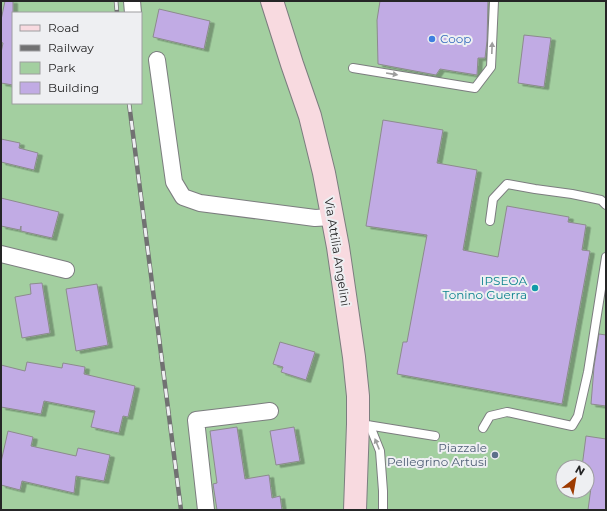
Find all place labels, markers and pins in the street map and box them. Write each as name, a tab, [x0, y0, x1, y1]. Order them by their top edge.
place label: Coop	[440, 31, 471, 46]
marker: Coop	[427, 34, 437, 44]
place label: IPSEOA Tonino Guerra	[442, 273, 527, 302]
marker: IPSEOA Tonino Guerra	[530, 283, 540, 293]
place label: Piazzale Pellegrino Artusi	[387, 440, 487, 469]
marker: Piazzale Pellegrino Artusi	[490, 450, 500, 460]

